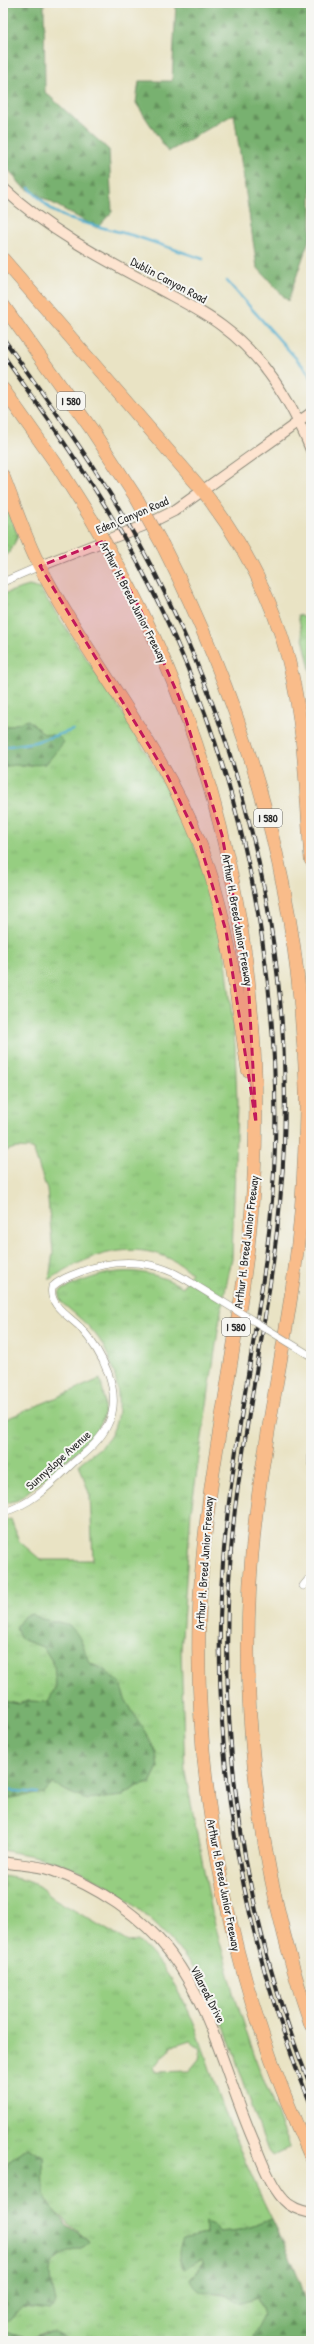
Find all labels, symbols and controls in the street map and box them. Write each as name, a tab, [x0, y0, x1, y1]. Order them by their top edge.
street label: Dublin Canyon Road	[128, 253, 210, 307]
road number: I 580	[57, 392, 85, 410]
street label: Eden Canyon Road	[93, 492, 171, 538]
street label: Arthur H. Breed Junior Freeway	[96, 538, 172, 666]
road number: I 580	[254, 809, 282, 827]
street label: Arthur H. Breed Junior Freeway	[218, 853, 258, 987]
street label: Arthur H. Breed Junior Freeway	[229, 1174, 263, 1310]
road number: I 580	[222, 1318, 250, 1336]
street label: Sunnyslope Avenue	[22, 1426, 94, 1494]
street label: Arthur H. Breed Junior Freeway	[191, 1496, 217, 1630]
street label: Arthur H. Breed Junior Freeway	[203, 1818, 245, 1952]
street label: Villareal Drive	[186, 1963, 230, 2026]

